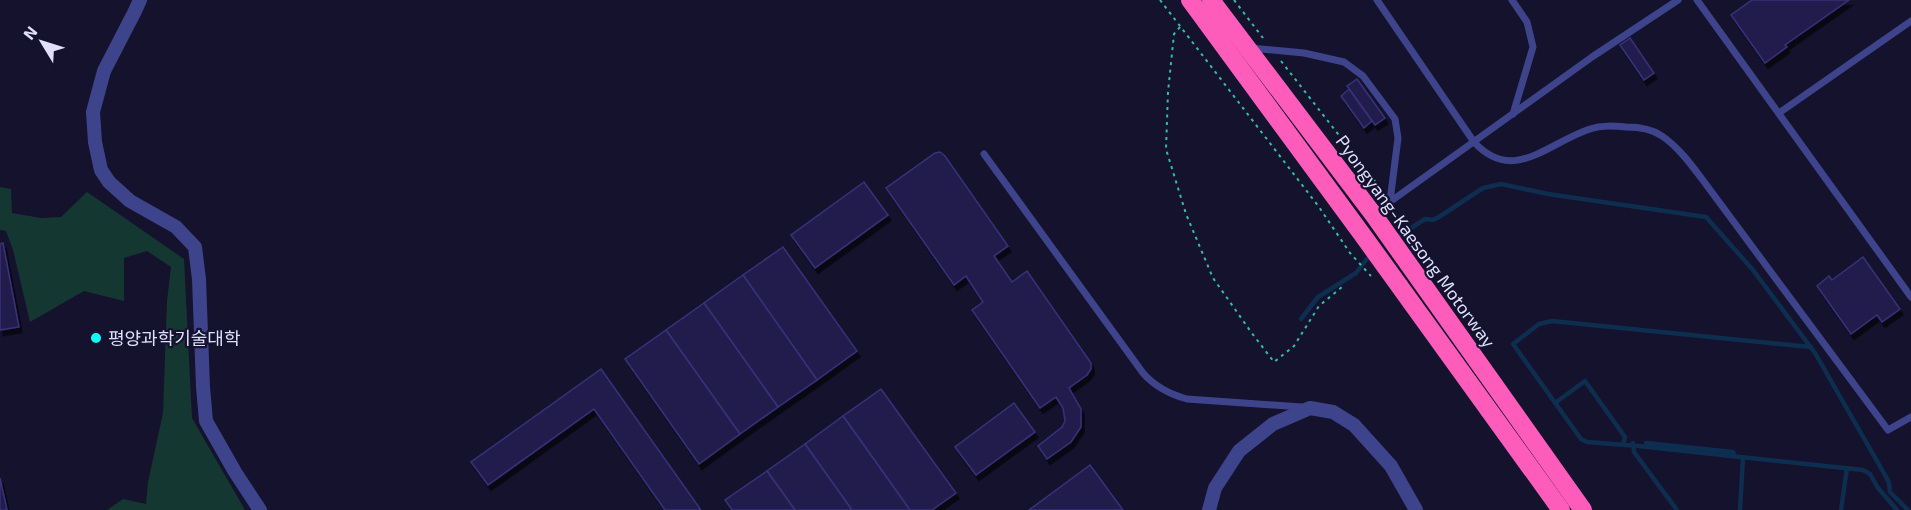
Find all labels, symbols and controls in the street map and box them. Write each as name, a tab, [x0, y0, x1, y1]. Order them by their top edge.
north arrow	[12, 12, 72, 72]
text: N	[19, 22, 41, 43]
street label: Pyongyang-Kaesong Motorway	[1332, 130, 1501, 352]
place label: 평양과학기술대학	[108, 327, 240, 349]
marker: 평양과학기술대학	[89, 331, 103, 345]

